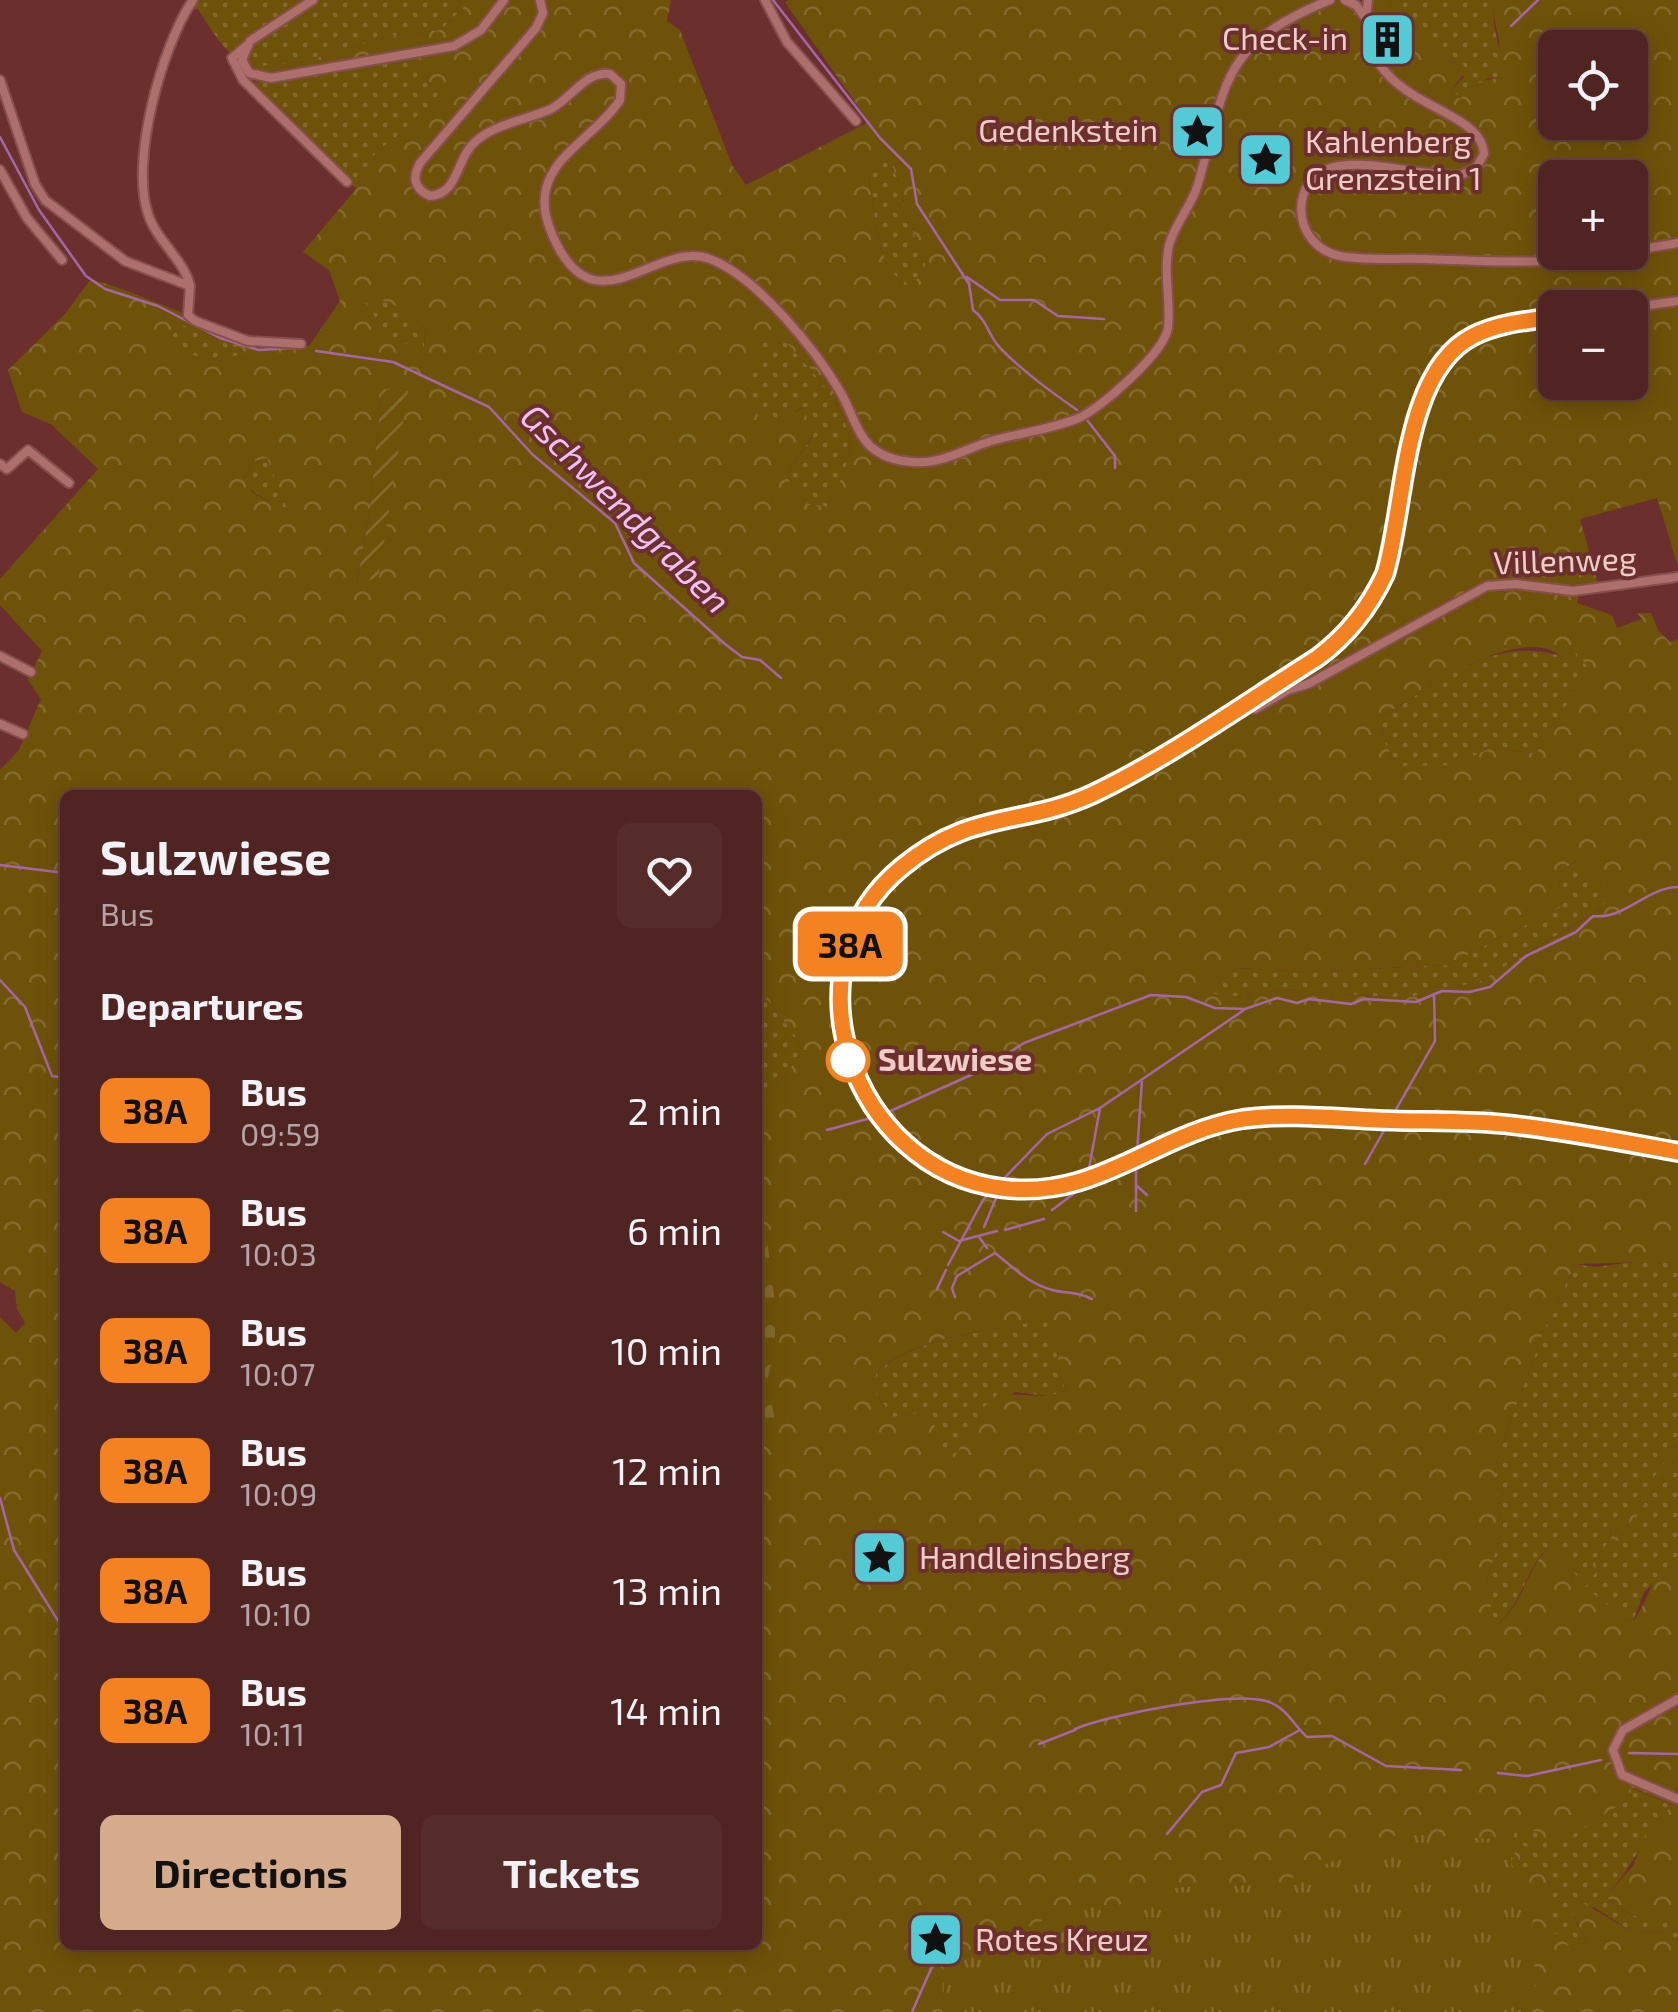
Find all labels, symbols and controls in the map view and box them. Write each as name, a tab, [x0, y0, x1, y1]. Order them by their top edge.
building icon: Check-in	[1357, 9, 1417, 69]
place label: Check-in	[1222, 18, 1348, 56]
map controls	[1538, 30, 1648, 400]
button: locate	[1538, 30, 1648, 140]
place icon: Gedenkstein	[1167, 101, 1227, 161]
place label: Gedenkstein	[978, 110, 1158, 148]
place label: Kahlenberg Grenzstein 1	[1305, 121, 1482, 196]
place icon: Kahlenberg Grenzstein 1	[1236, 130, 1296, 190]
button: +	[1538, 160, 1648, 270]
button: −	[1538, 290, 1648, 400]
water label: Gschwendgraben	[513, 394, 740, 621]
street label: Villenweg	[1493, 538, 1637, 580]
button: heart	[617, 823, 722, 928]
text: Sulzwiese	[100, 827, 331, 885]
text: Bus	[100, 894, 154, 932]
line badge: 38A	[792, 912, 908, 976]
text: 38A	[818, 923, 882, 965]
text: Departures	[100, 982, 304, 1028]
marker: Sulzwiese	[827, 1039, 869, 1081]
place label: Sulzwiese	[878, 1039, 1032, 1077]
text: Bus	[240, 1068, 307, 1114]
text: 2 min	[627, 1087, 722, 1133]
text: 38A	[123, 1089, 187, 1131]
text: 09:59	[240, 1114, 321, 1152]
text: Bus	[240, 1188, 307, 1234]
text: 6 min	[627, 1207, 722, 1253]
text: 38A	[123, 1209, 187, 1251]
text: 10:03	[240, 1234, 317, 1272]
text: Bus	[240, 1308, 307, 1354]
text: 10 min	[611, 1327, 722, 1373]
text: 38A	[123, 1329, 187, 1371]
text: 10:07	[240, 1354, 315, 1392]
text: Bus	[240, 1428, 307, 1474]
text: 12 min	[612, 1447, 722, 1493]
text: 38A	[123, 1449, 187, 1491]
text: 10:09	[240, 1474, 317, 1512]
place icon: Handleinsberg	[850, 1528, 910, 1588]
place label: Handleinsberg	[919, 1537, 1130, 1575]
text: Bus	[240, 1548, 307, 1594]
text: 13 min	[612, 1567, 722, 1613]
text: 38A	[123, 1569, 187, 1611]
text: 10:10	[240, 1594, 312, 1632]
text: Bus	[240, 1668, 307, 1714]
text: 14 min	[610, 1687, 722, 1733]
text: 38A	[123, 1689, 187, 1731]
text: 10:11	[240, 1714, 305, 1752]
button: Directions	[100, 1815, 401, 1930]
button: Tickets	[421, 1815, 722, 1930]
place icon: Rotes Kreuz	[906, 1910, 966, 1970]
place label: Rotes Kreuz	[975, 1919, 1149, 1957]

